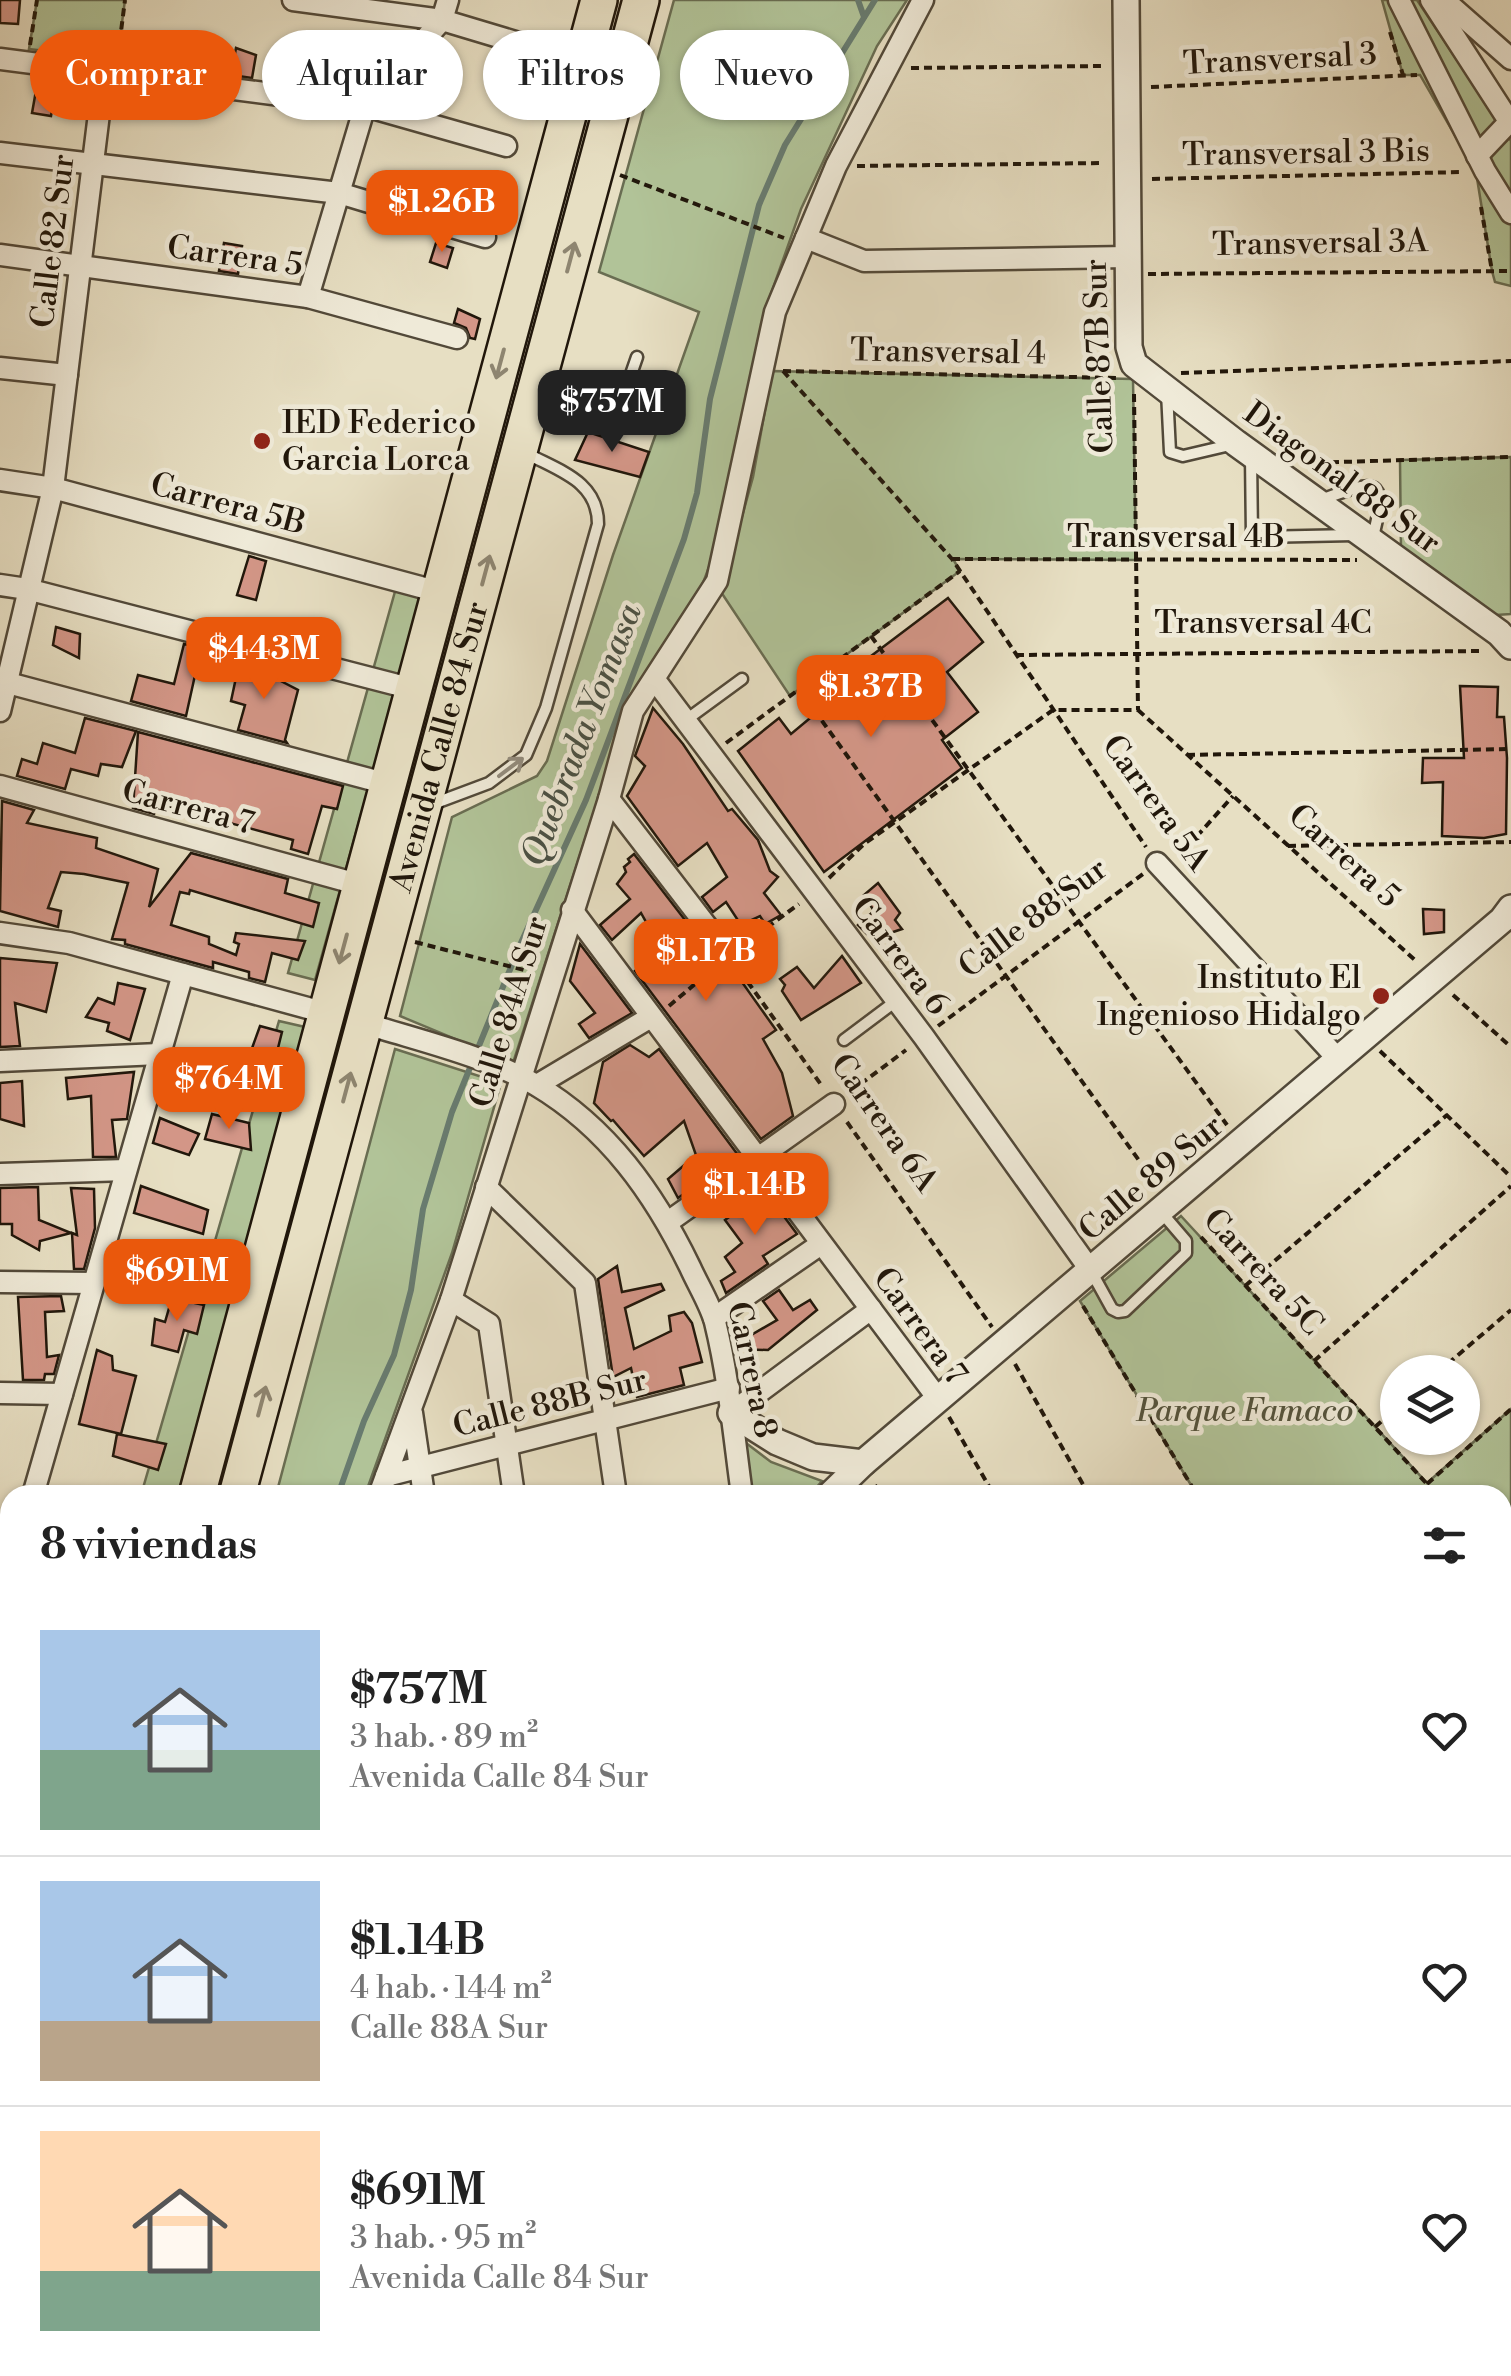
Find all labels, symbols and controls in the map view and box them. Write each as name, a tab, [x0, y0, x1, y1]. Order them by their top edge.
chip: Comprar	[30, 30, 242, 120]
chip: Alquilar	[262, 30, 463, 120]
chip: Filtros	[483, 30, 660, 120]
chip: Nuevo	[680, 30, 849, 120]
street label: Transversal 3	[1182, 34, 1378, 84]
street label: Transversal 3 Bis	[1182, 131, 1430, 175]
street label: Calle 82 Sur	[22, 152, 84, 330]
pin: $1.26B	[361, 170, 523, 255]
text: $1.26B	[388, 182, 496, 222]
street label: Transversal 3A	[1212, 221, 1429, 265]
street label: Carrera 5	[165, 227, 305, 285]
one-way arrow	[562, 242, 581, 273]
street label: Calle 87B Sur	[1076, 258, 1122, 454]
street label: Transversal 4	[850, 330, 1046, 374]
one-way arrow	[490, 348, 509, 379]
pin: $757M	[542, 370, 682, 455]
text: $757M	[560, 382, 664, 422]
street label: Diagonal 88 Sur	[1236, 393, 1448, 563]
place label: IED Federico Garcia Lorca	[282, 403, 476, 480]
marker: IED Federico Garcia Lorca	[251, 430, 273, 452]
street label: Carrera 5B	[146, 464, 310, 544]
street label: Transversal 4B	[1067, 517, 1285, 557]
one-way arrow	[478, 555, 497, 587]
street label: Avenida Calle 84 Sur	[381, 597, 498, 897]
water label: Quebrada Yomasa	[512, 597, 652, 872]
street label: Transversal 4C	[1154, 603, 1372, 643]
pin: $443M	[194, 617, 334, 702]
text: $443M	[208, 629, 320, 669]
pin: $1.37B	[790, 655, 952, 740]
text: $1.37B	[819, 667, 923, 707]
street label: Carrera 5A	[1093, 727, 1219, 880]
one-way arrow	[497, 757, 523, 779]
street label: Carrera 7	[118, 770, 258, 844]
street label: Carrera 5	[1280, 795, 1408, 917]
street label: Calle 88 Sur	[951, 849, 1116, 987]
street label: Carrera 6	[842, 889, 958, 1023]
street label: Calle 84A Sur	[461, 911, 557, 1113]
pin: $1.17B	[625, 919, 787, 1004]
text: $1.17B	[656, 931, 756, 971]
one-way arrow	[333, 932, 352, 964]
place label: Instituto El Ingenioso Hidalgo	[1097, 958, 1362, 1035]
marker: Instituto El Ingenioso Hidalgo	[1370, 985, 1392, 1007]
street label: Carrera 6A	[822, 1046, 947, 1201]
pin: $764M	[159, 1047, 299, 1132]
text: $764M	[175, 1059, 283, 1099]
one-way arrow	[339, 1072, 357, 1103]
street label: Calle 89 Sur	[1071, 1106, 1231, 1250]
pin: $1.14B	[674, 1153, 836, 1238]
text: $1.14B	[703, 1165, 807, 1205]
street label: Carrera 5C	[1194, 1200, 1332, 1344]
pin: $691M	[107, 1239, 247, 1324]
text: $691M	[125, 1251, 229, 1291]
street label: Carrera 7	[864, 1260, 976, 1392]
street label: Carrera 8	[718, 1298, 786, 1442]
map controls	[1380, 1355, 1480, 1455]
button: layers	[1380, 1355, 1480, 1455]
street label: Calle 88B Sur	[449, 1360, 651, 1446]
one-way arrow	[254, 1386, 273, 1417]
park label: Parque Famaco	[1136, 1391, 1353, 1431]
icon: filters	[1417, 1518, 1472, 1573]
text: 8 viviendas	[40, 1519, 257, 1572]
text: $757M	[350, 1664, 487, 1717]
icon: home	[120, 1670, 240, 1790]
icon: heart	[1417, 1703, 1472, 1758]
text: 3 hab. · 89 m²	[350, 1717, 538, 1757]
text: Avenida Calle 84 Sur	[350, 1757, 649, 1797]
text: $1.14B	[350, 1915, 485, 1968]
icon: home	[120, 1921, 240, 2041]
icon: heart	[1417, 1954, 1472, 2009]
text: 4 hab. · 144 m²	[350, 1968, 552, 2008]
text: Calle 88A Sur	[350, 2008, 548, 2048]
text: $691M	[350, 2165, 485, 2218]
icon: home	[120, 2171, 240, 2291]
icon: heart	[1417, 2204, 1472, 2259]
text: 3 hab. · 95 m²	[350, 2218, 536, 2258]
text: Avenida Calle 84 Sur	[350, 2258, 649, 2298]

